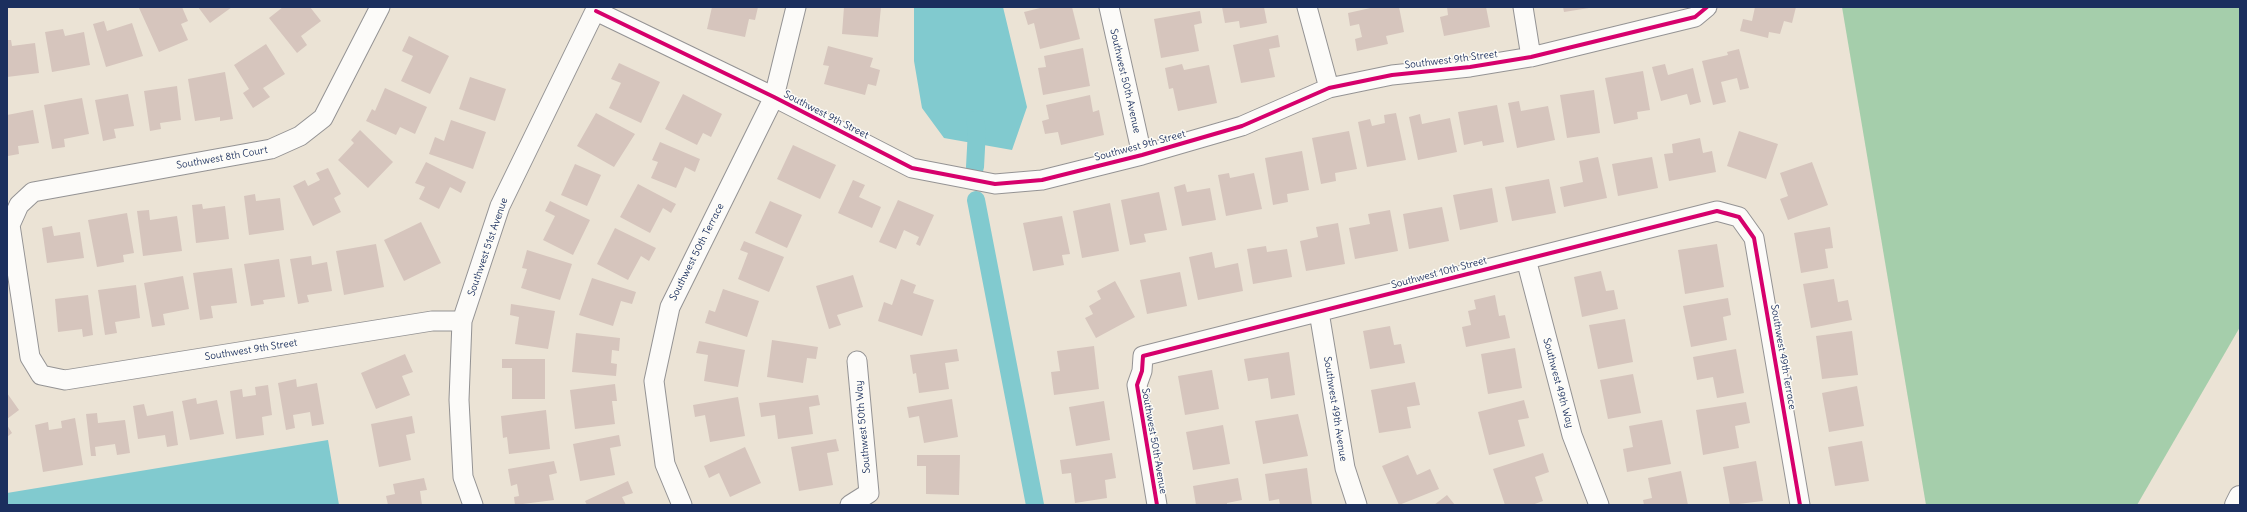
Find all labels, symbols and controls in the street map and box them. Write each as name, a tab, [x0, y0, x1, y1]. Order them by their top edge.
street label: Southwest 50th Avenue	[1107, 28, 1143, 134]
street label: Southwest 9th Street	[1404, 48, 1498, 72]
street label: Southwest 9th Street	[782, 88, 870, 142]
street label: Southwest 9th Street	[1093, 128, 1187, 164]
street label: Southwest 8th Court	[176, 144, 268, 172]
street label: Southwest 51st Avenue	[466, 196, 510, 298]
street label: Southwest 50th Terrace	[667, 201, 727, 303]
street label: Southwest 10th Street	[1390, 254, 1488, 292]
street label: Southwest 49th Terrace	[1768, 303, 1798, 411]
street label: Southwest 9th Street	[204, 337, 298, 363]
street label: Southwest 49th Way	[1540, 337, 1576, 429]
street label: Southwest 49th Avenue	[1321, 356, 1349, 462]
street label: Southwest 50th Way	[853, 380, 873, 474]
street label: Southwest 50th Avenue	[1139, 387, 1169, 495]

